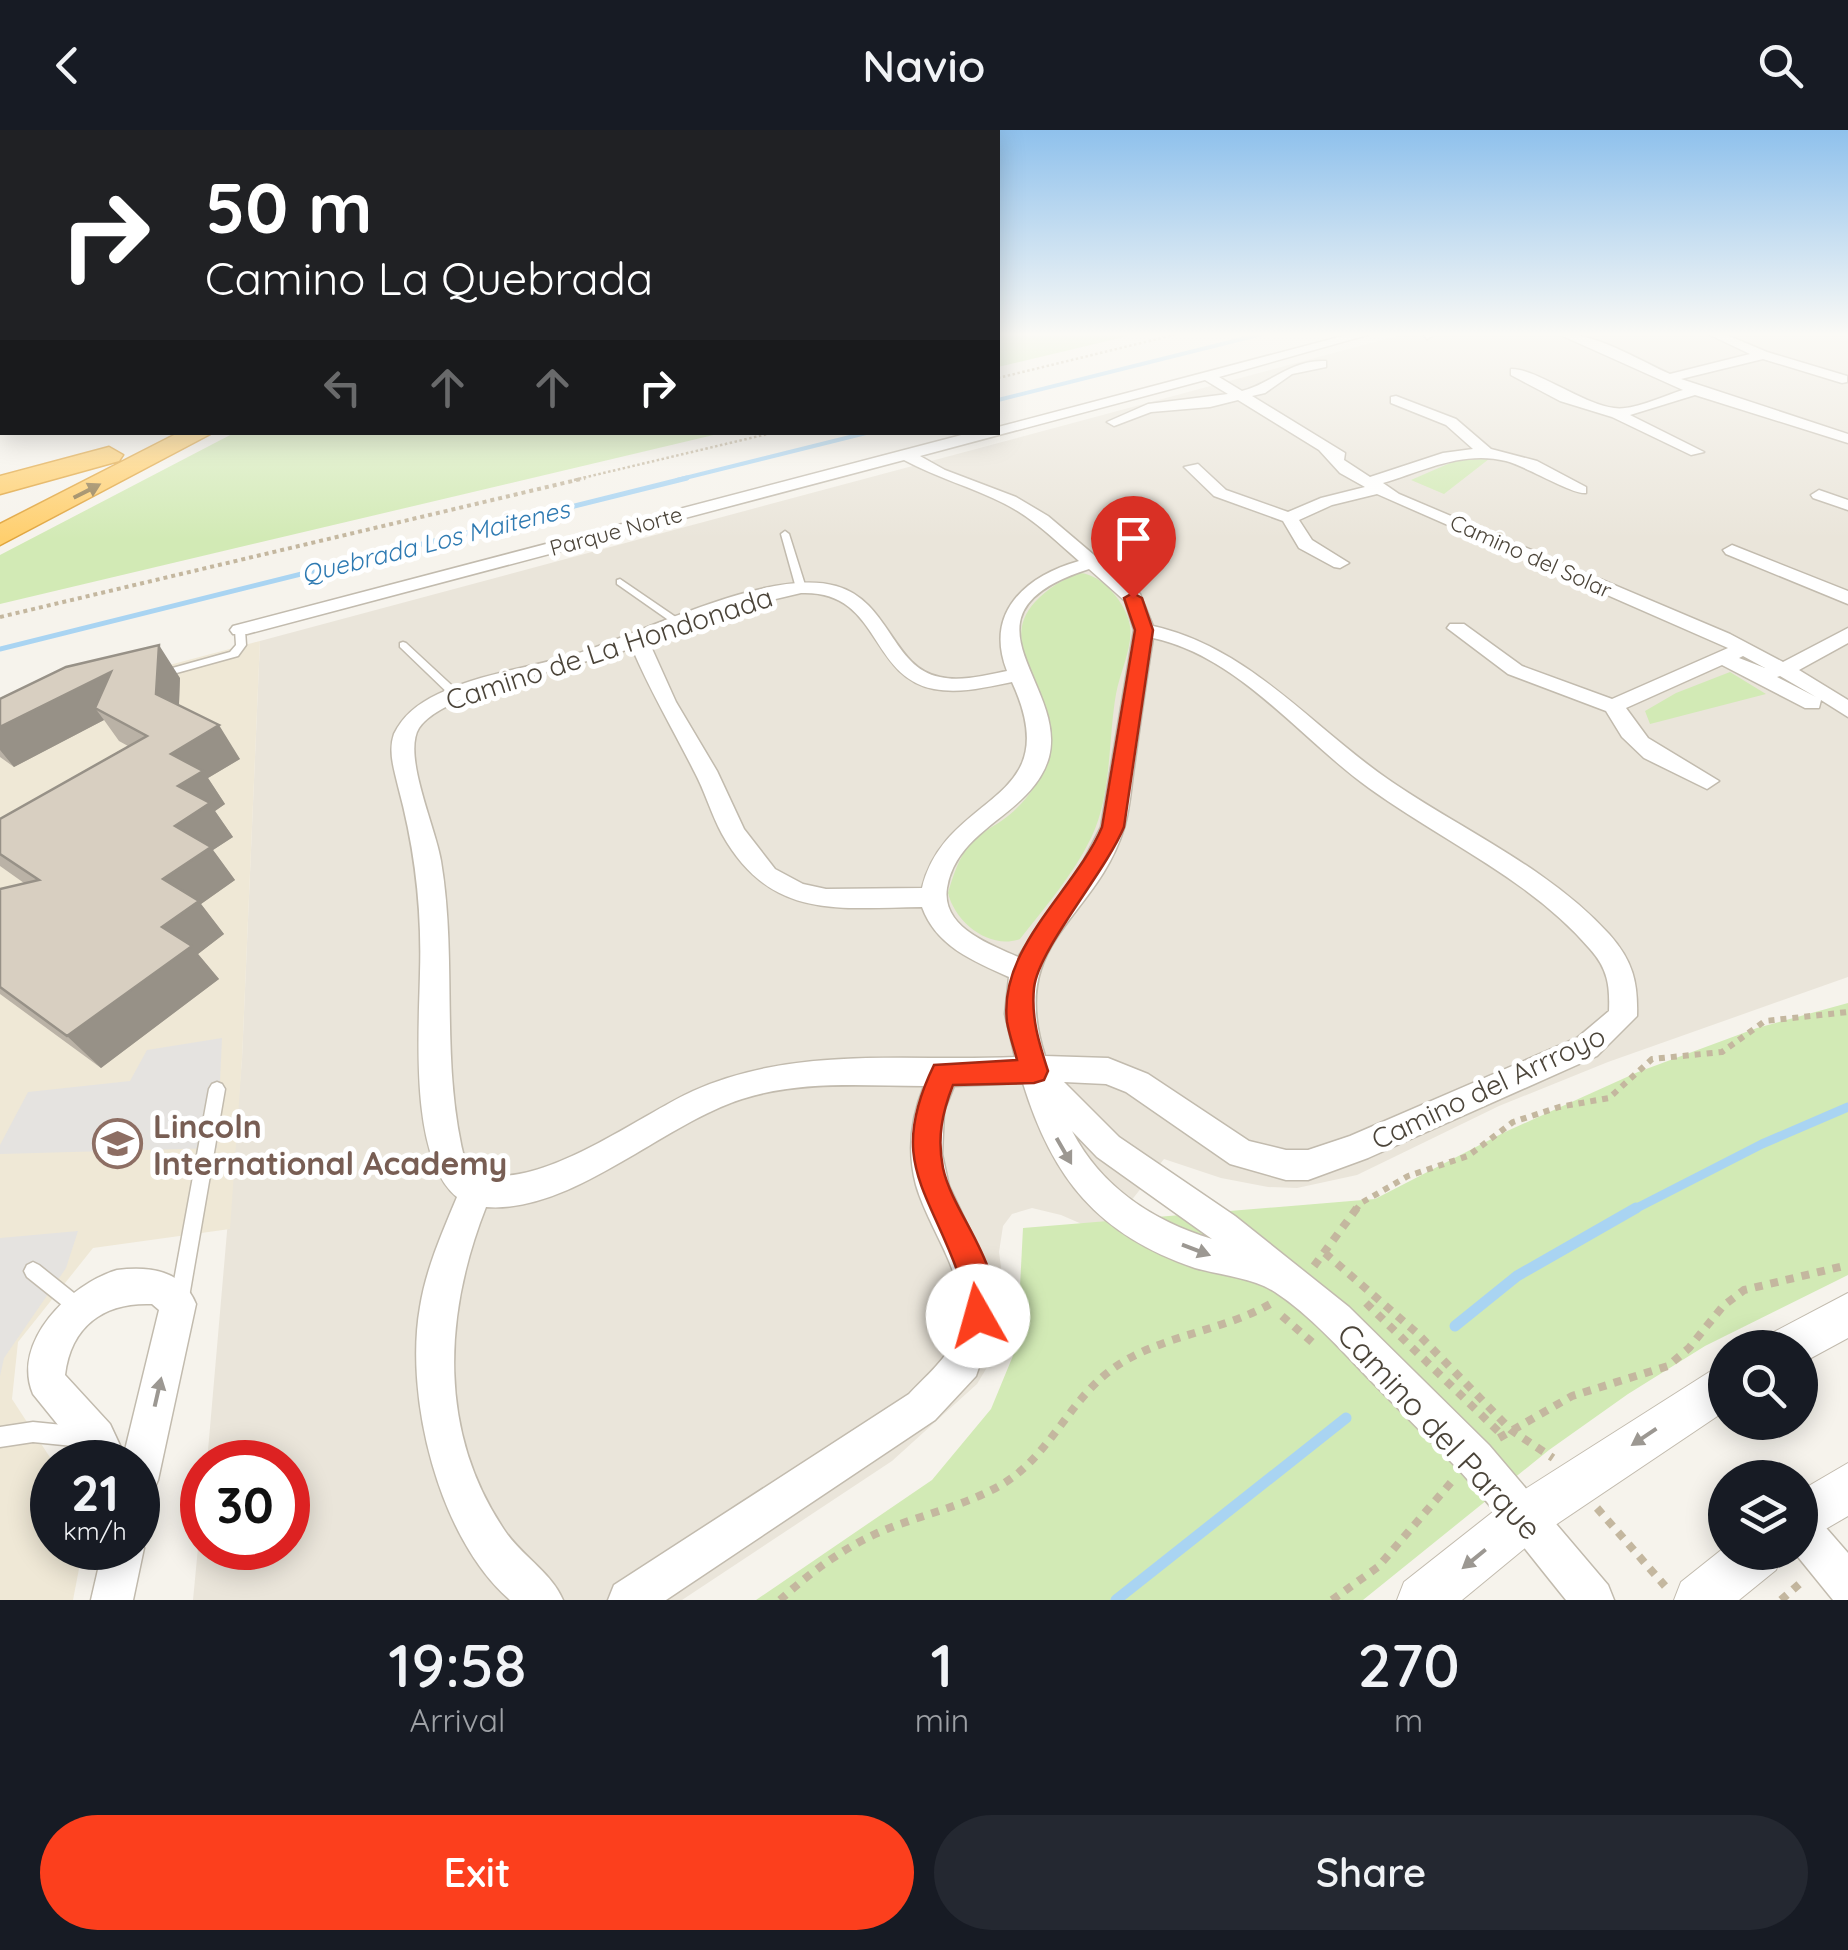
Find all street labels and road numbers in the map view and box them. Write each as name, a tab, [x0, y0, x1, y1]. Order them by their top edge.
street label: Parque Norte	[547, 500, 685, 562]
street label: Camino del Solar	[1446, 508, 1617, 604]
street label: Camino de La Hondonada	[441, 579, 777, 717]
street label: Camino del Arrroyo	[1366, 1018, 1610, 1156]
street label: Camino del Parque	[1329, 1314, 1551, 1548]

